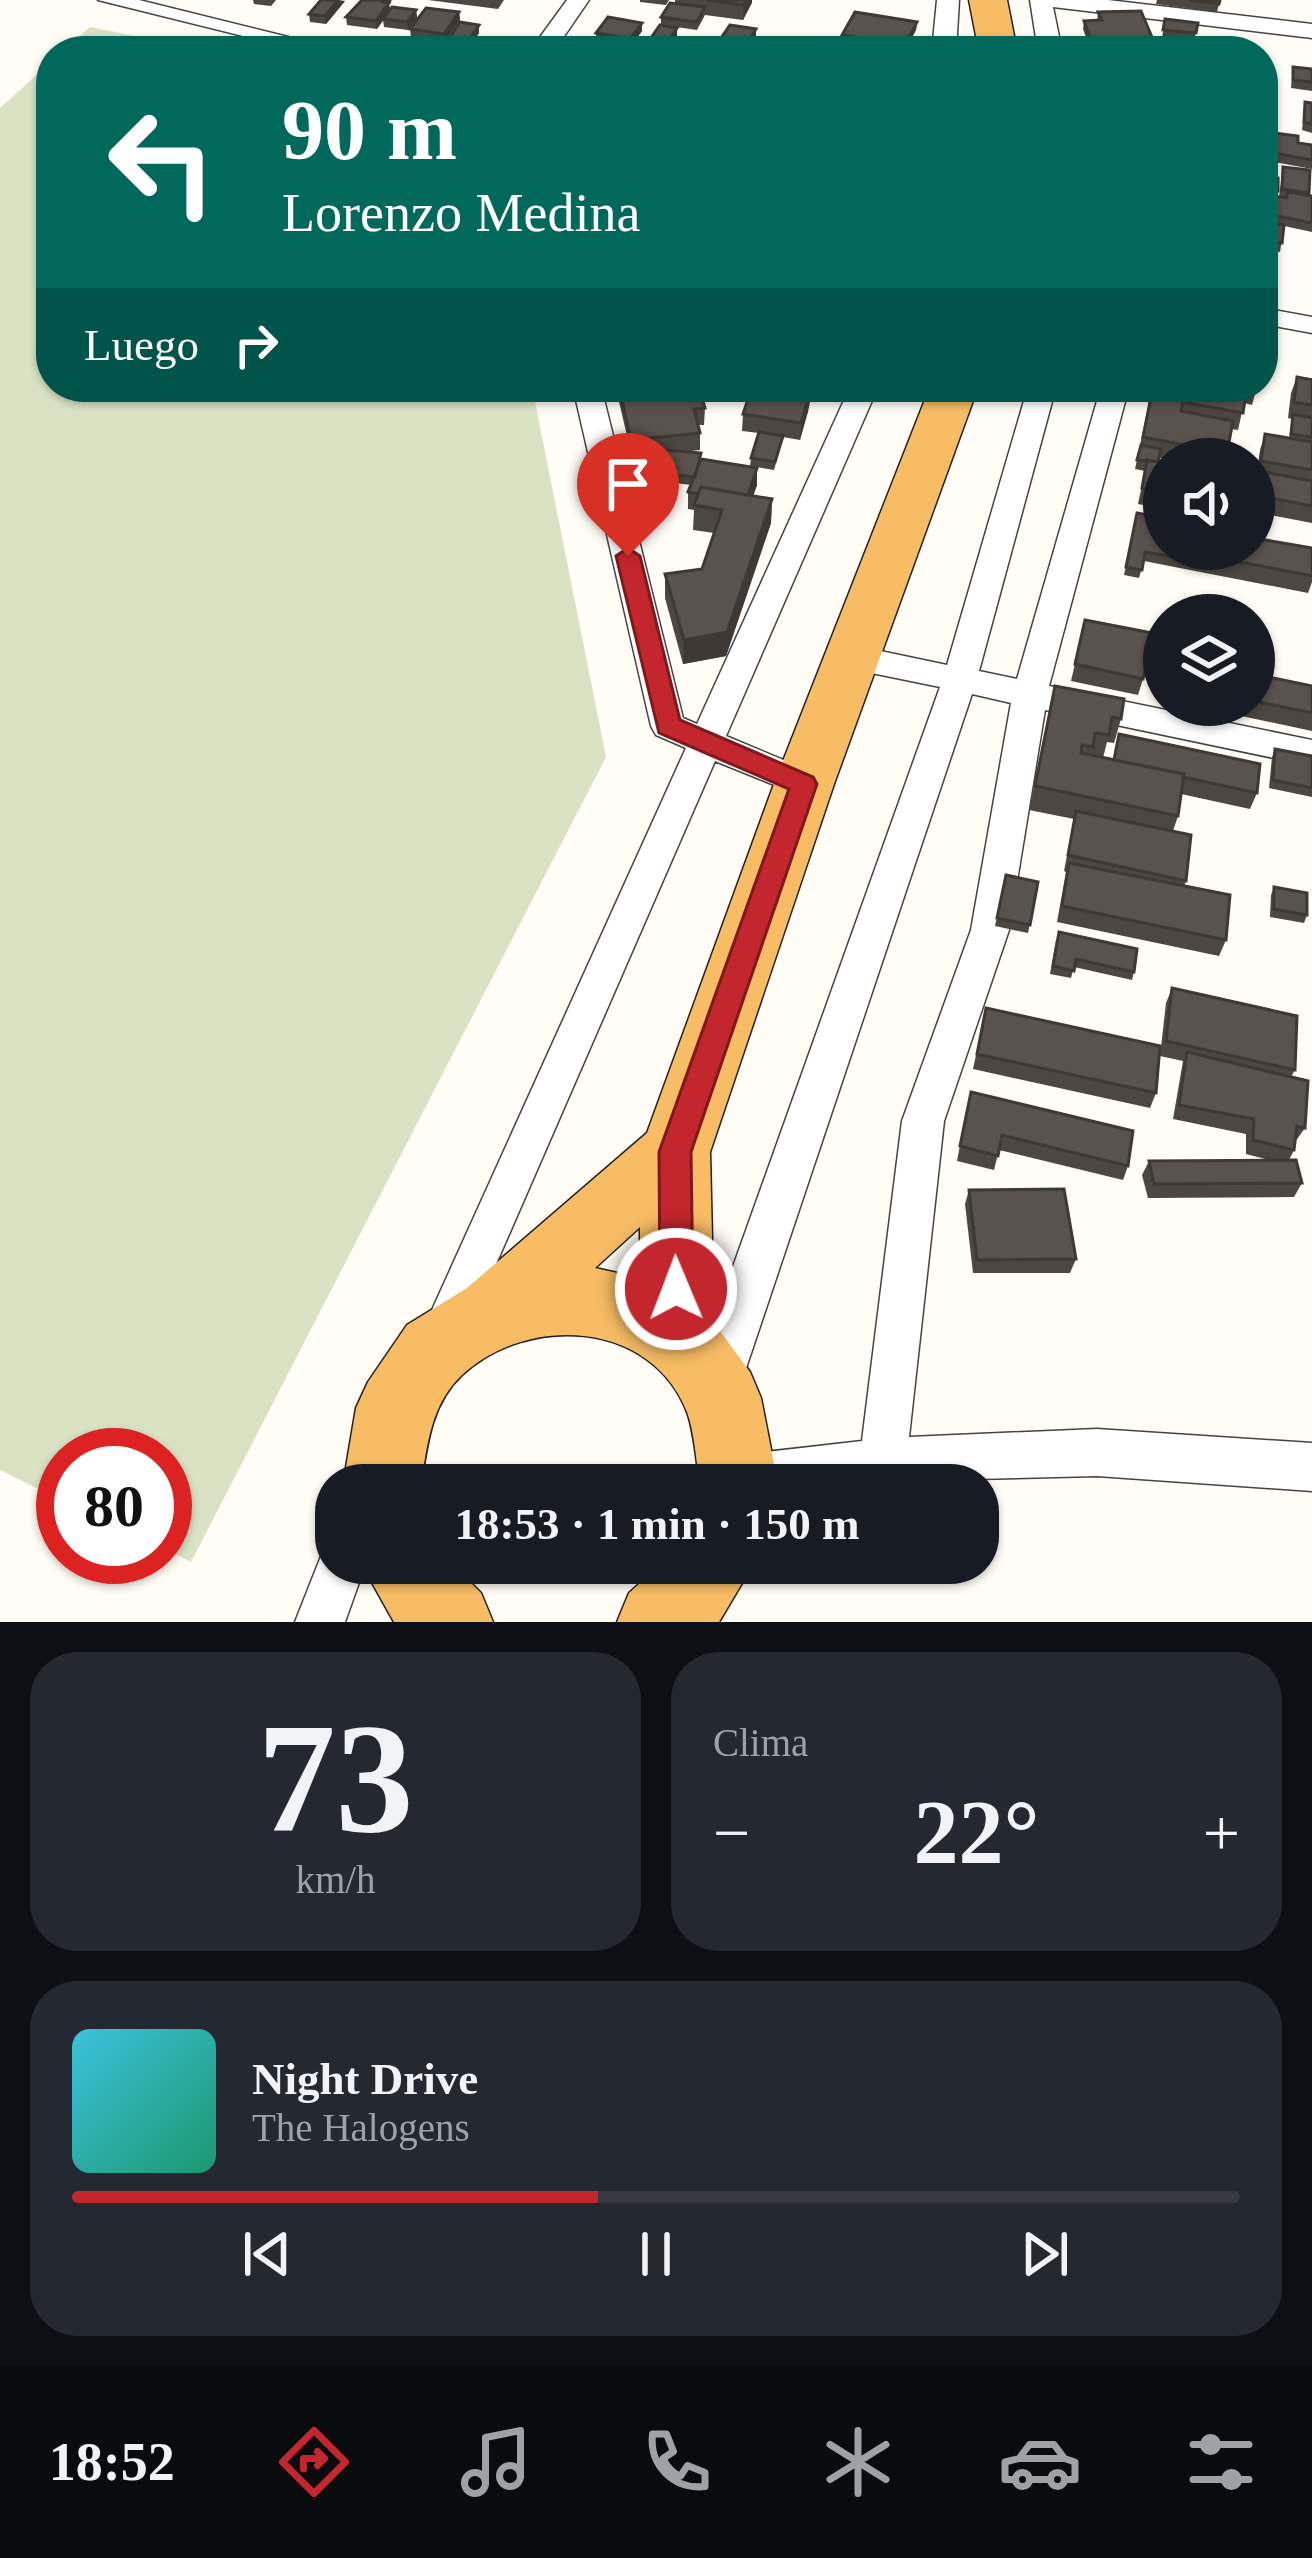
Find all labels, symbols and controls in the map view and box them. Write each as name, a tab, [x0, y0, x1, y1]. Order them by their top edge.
icon: left	[84, 84, 240, 240]
text: 90 m	[282, 84, 457, 177]
text: Lorenzo Medina	[282, 183, 640, 243]
icon: right	[223, 312, 289, 378]
text: Luego	[84, 320, 199, 370]
pin	[577, 433, 679, 556]
map controls	[1143, 438, 1275, 726]
button: sound	[1143, 438, 1275, 570]
icon: arrive	[595, 451, 661, 517]
button: layers	[1143, 594, 1275, 726]
position arrow	[613, 1226, 739, 1352]
speed limit sign: 80	[36, 1428, 192, 1584]
text: 18:53 · 1 min · 150 m	[455, 1499, 860, 1549]
text: 73	[258, 1692, 414, 1865]
text: Clima	[713, 1721, 808, 1764]
text: 22°	[914, 1783, 1040, 1882]
text: −	[713, 1796, 750, 1869]
text: +	[1203, 1796, 1240, 1869]
text: km/h	[295, 1858, 376, 1901]
text: Night Drive	[252, 2054, 478, 2104]
text: The Halogens	[252, 2106, 470, 2149]
icon: previous	[234, 2221, 300, 2287]
icon: pause	[623, 2221, 689, 2287]
icon: next	[1012, 2221, 1078, 2287]
icon: directions	[272, 2420, 356, 2504]
icon: music	[454, 2420, 538, 2504]
icon: phone	[635, 2420, 719, 2504]
icon: climate	[816, 2420, 900, 2504]
icon: car	[998, 2420, 1082, 2504]
icon: filters	[1179, 2420, 1263, 2504]
text: 18:52	[49, 2432, 175, 2492]

